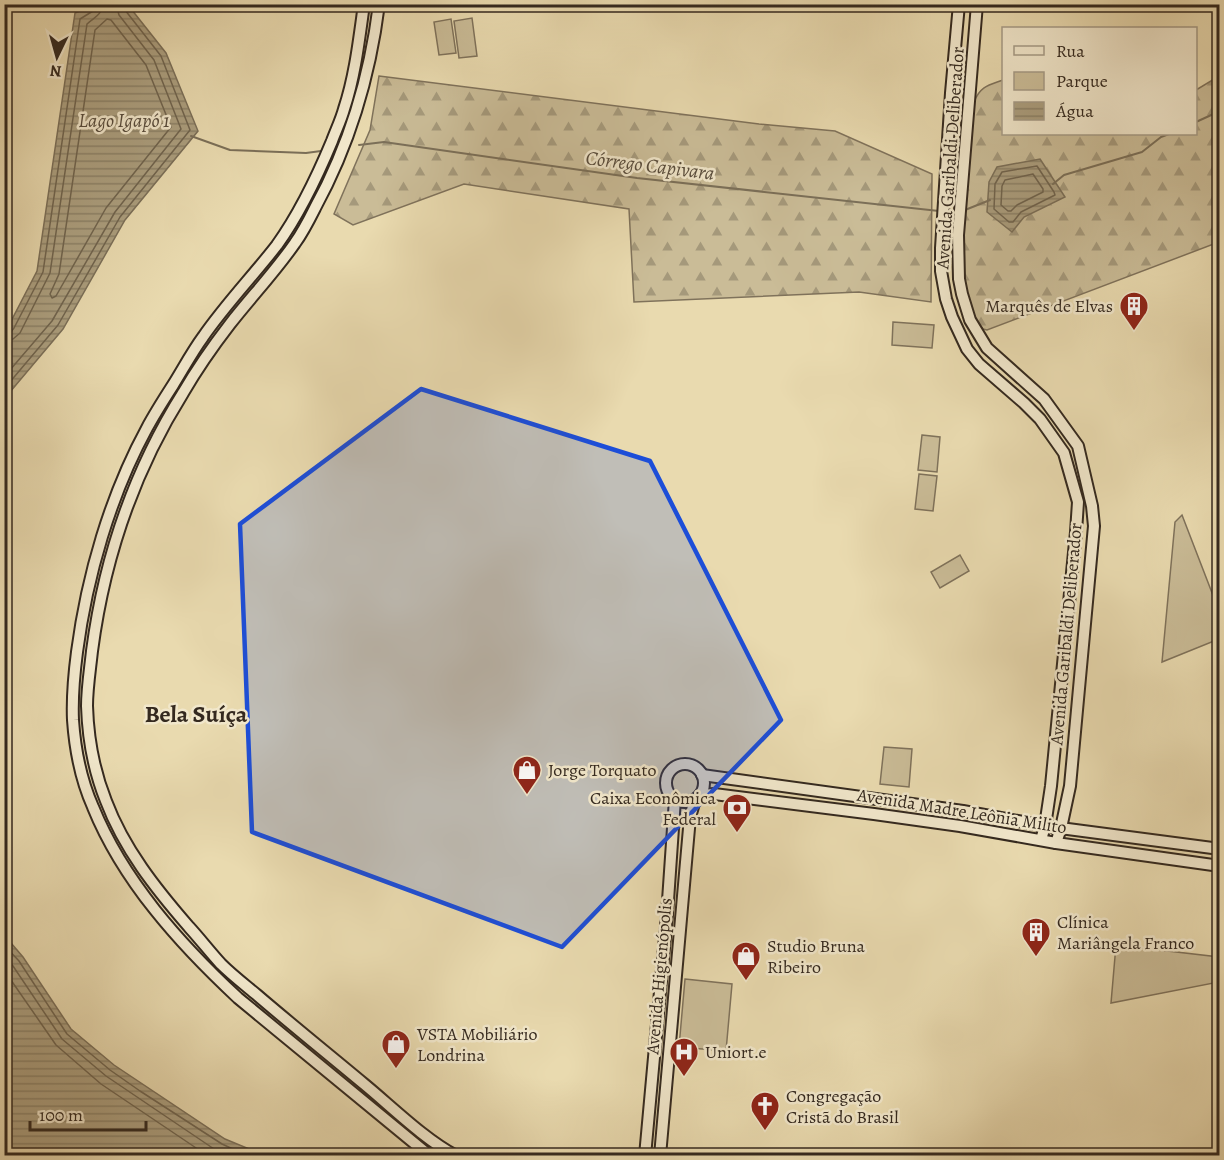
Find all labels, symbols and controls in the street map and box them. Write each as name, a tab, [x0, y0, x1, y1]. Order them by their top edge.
north arrow	[27, 27, 87, 87]
legend	[1002, 27, 1197, 135]
text: Rua	[1056, 39, 1085, 63]
street label: Avenida Garibaldi Deliberador	[930, 46, 970, 271]
text: N	[49, 59, 63, 82]
text: Parque	[1056, 69, 1108, 93]
text: Água	[1055, 99, 1094, 123]
water label: Lago Igapó 1	[78, 107, 170, 134]
water label: Córrego Capivara	[584, 144, 716, 187]
building icon: Marquês de Elvas	[1118, 290, 1150, 332]
place label: Marquês de Elvas	[985, 294, 1113, 318]
street label: Avenida Garibaldi Deliberador	[1044, 522, 1088, 747]
district label: Bela Suíça	[145, 698, 248, 730]
shop icon: Jorge Torquato	[511, 754, 543, 796]
place label: Jorge Torquato	[548, 758, 656, 782]
street label: Avenida Madre Leônia Milito	[855, 782, 1068, 839]
place label: Caixa Econômica Federal	[590, 786, 717, 831]
bank icon: Caixa Econômica Federal	[721, 792, 753, 834]
street label: Avenida Higienópolis	[640, 897, 678, 1056]
place label: Clínica Mariângela Franco	[1057, 910, 1194, 955]
building icon: Clínica Mariângela Franco	[1020, 916, 1052, 958]
place label: Studio Bruna Ribeiro	[767, 934, 866, 979]
shop icon: Studio Bruna Ribeiro	[730, 940, 762, 982]
place label: VSTA Mobiliário Londrina	[416, 1022, 538, 1067]
shop icon: VSTA Mobiliário Londrina	[380, 1028, 412, 1070]
hospital icon: Uniort.e	[668, 1036, 700, 1078]
place label: Uniort.e	[705, 1040, 766, 1064]
place label: Congregação Cristã do Brasil	[786, 1084, 899, 1129]
church icon: Congregação Cristã do Brasil	[749, 1090, 781, 1132]
scale bar	[30, 1094, 146, 1132]
text: 100 m	[39, 1103, 83, 1127]

